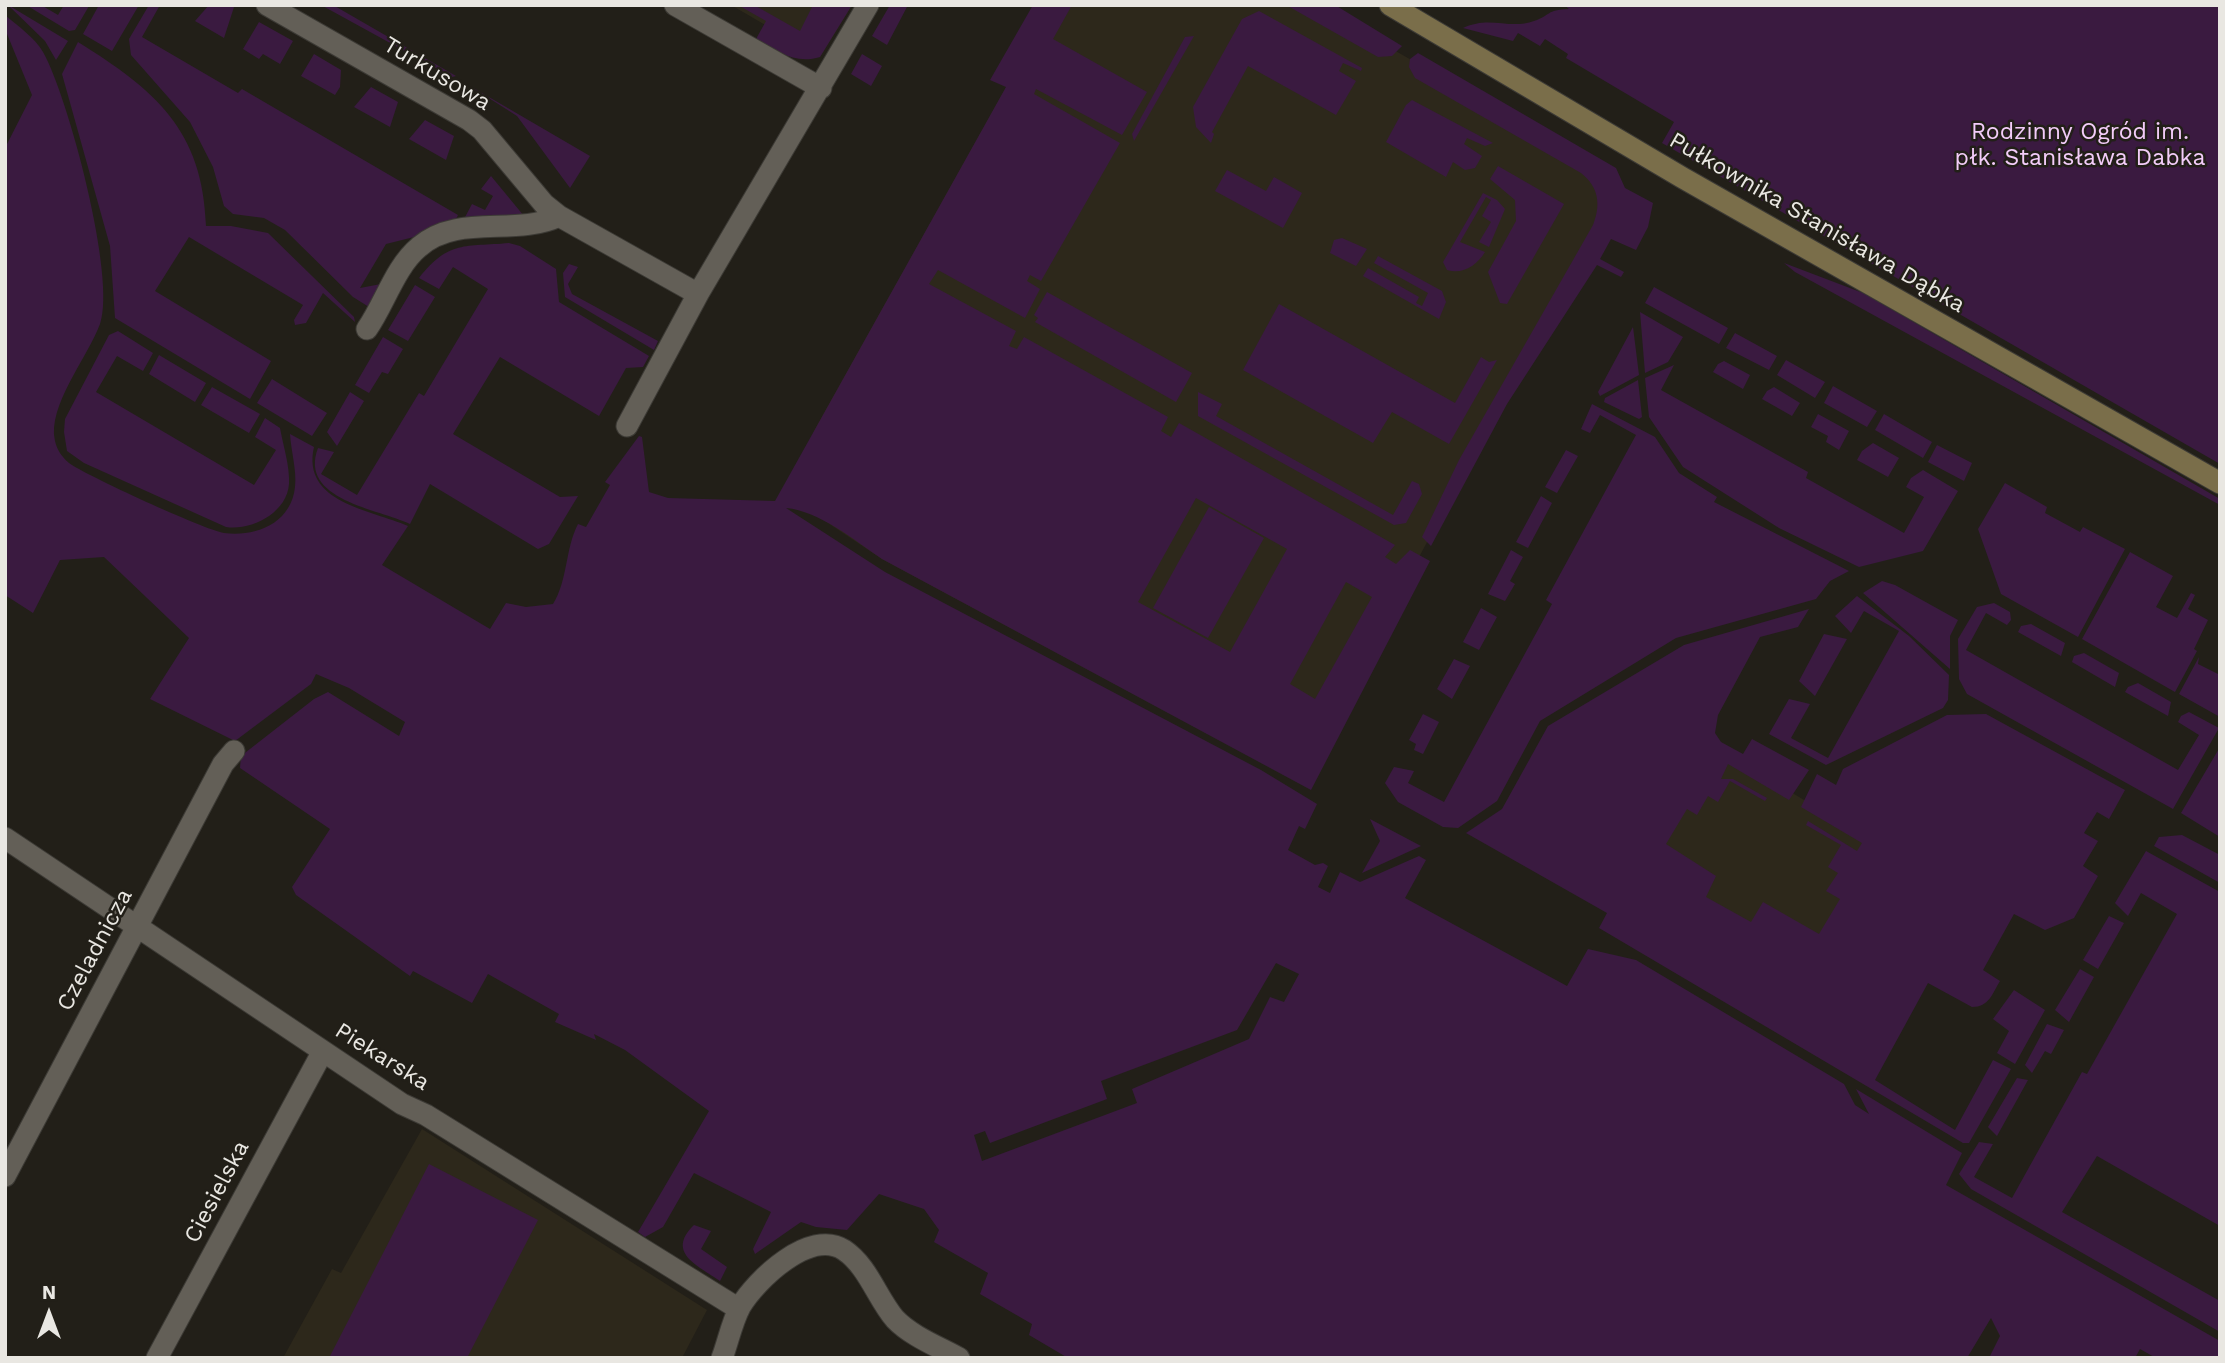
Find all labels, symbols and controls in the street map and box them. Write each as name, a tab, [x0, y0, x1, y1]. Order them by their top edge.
street label: Turkusowa	[378, 31, 496, 117]
park label: Rodzinny Ogród im. płk. Stanisława Dabka	[1955, 118, 2205, 172]
street label: Pułkownika Stanisława Dąbka	[1664, 127, 1970, 319]
street label: Czeladnicza	[51, 884, 139, 1016]
street label: Piekarska	[330, 1017, 434, 1097]
street label: Ciesielska	[179, 1136, 255, 1248]
north arrow	[14, 1279, 84, 1349]
text: N	[42, 1281, 56, 1304]

